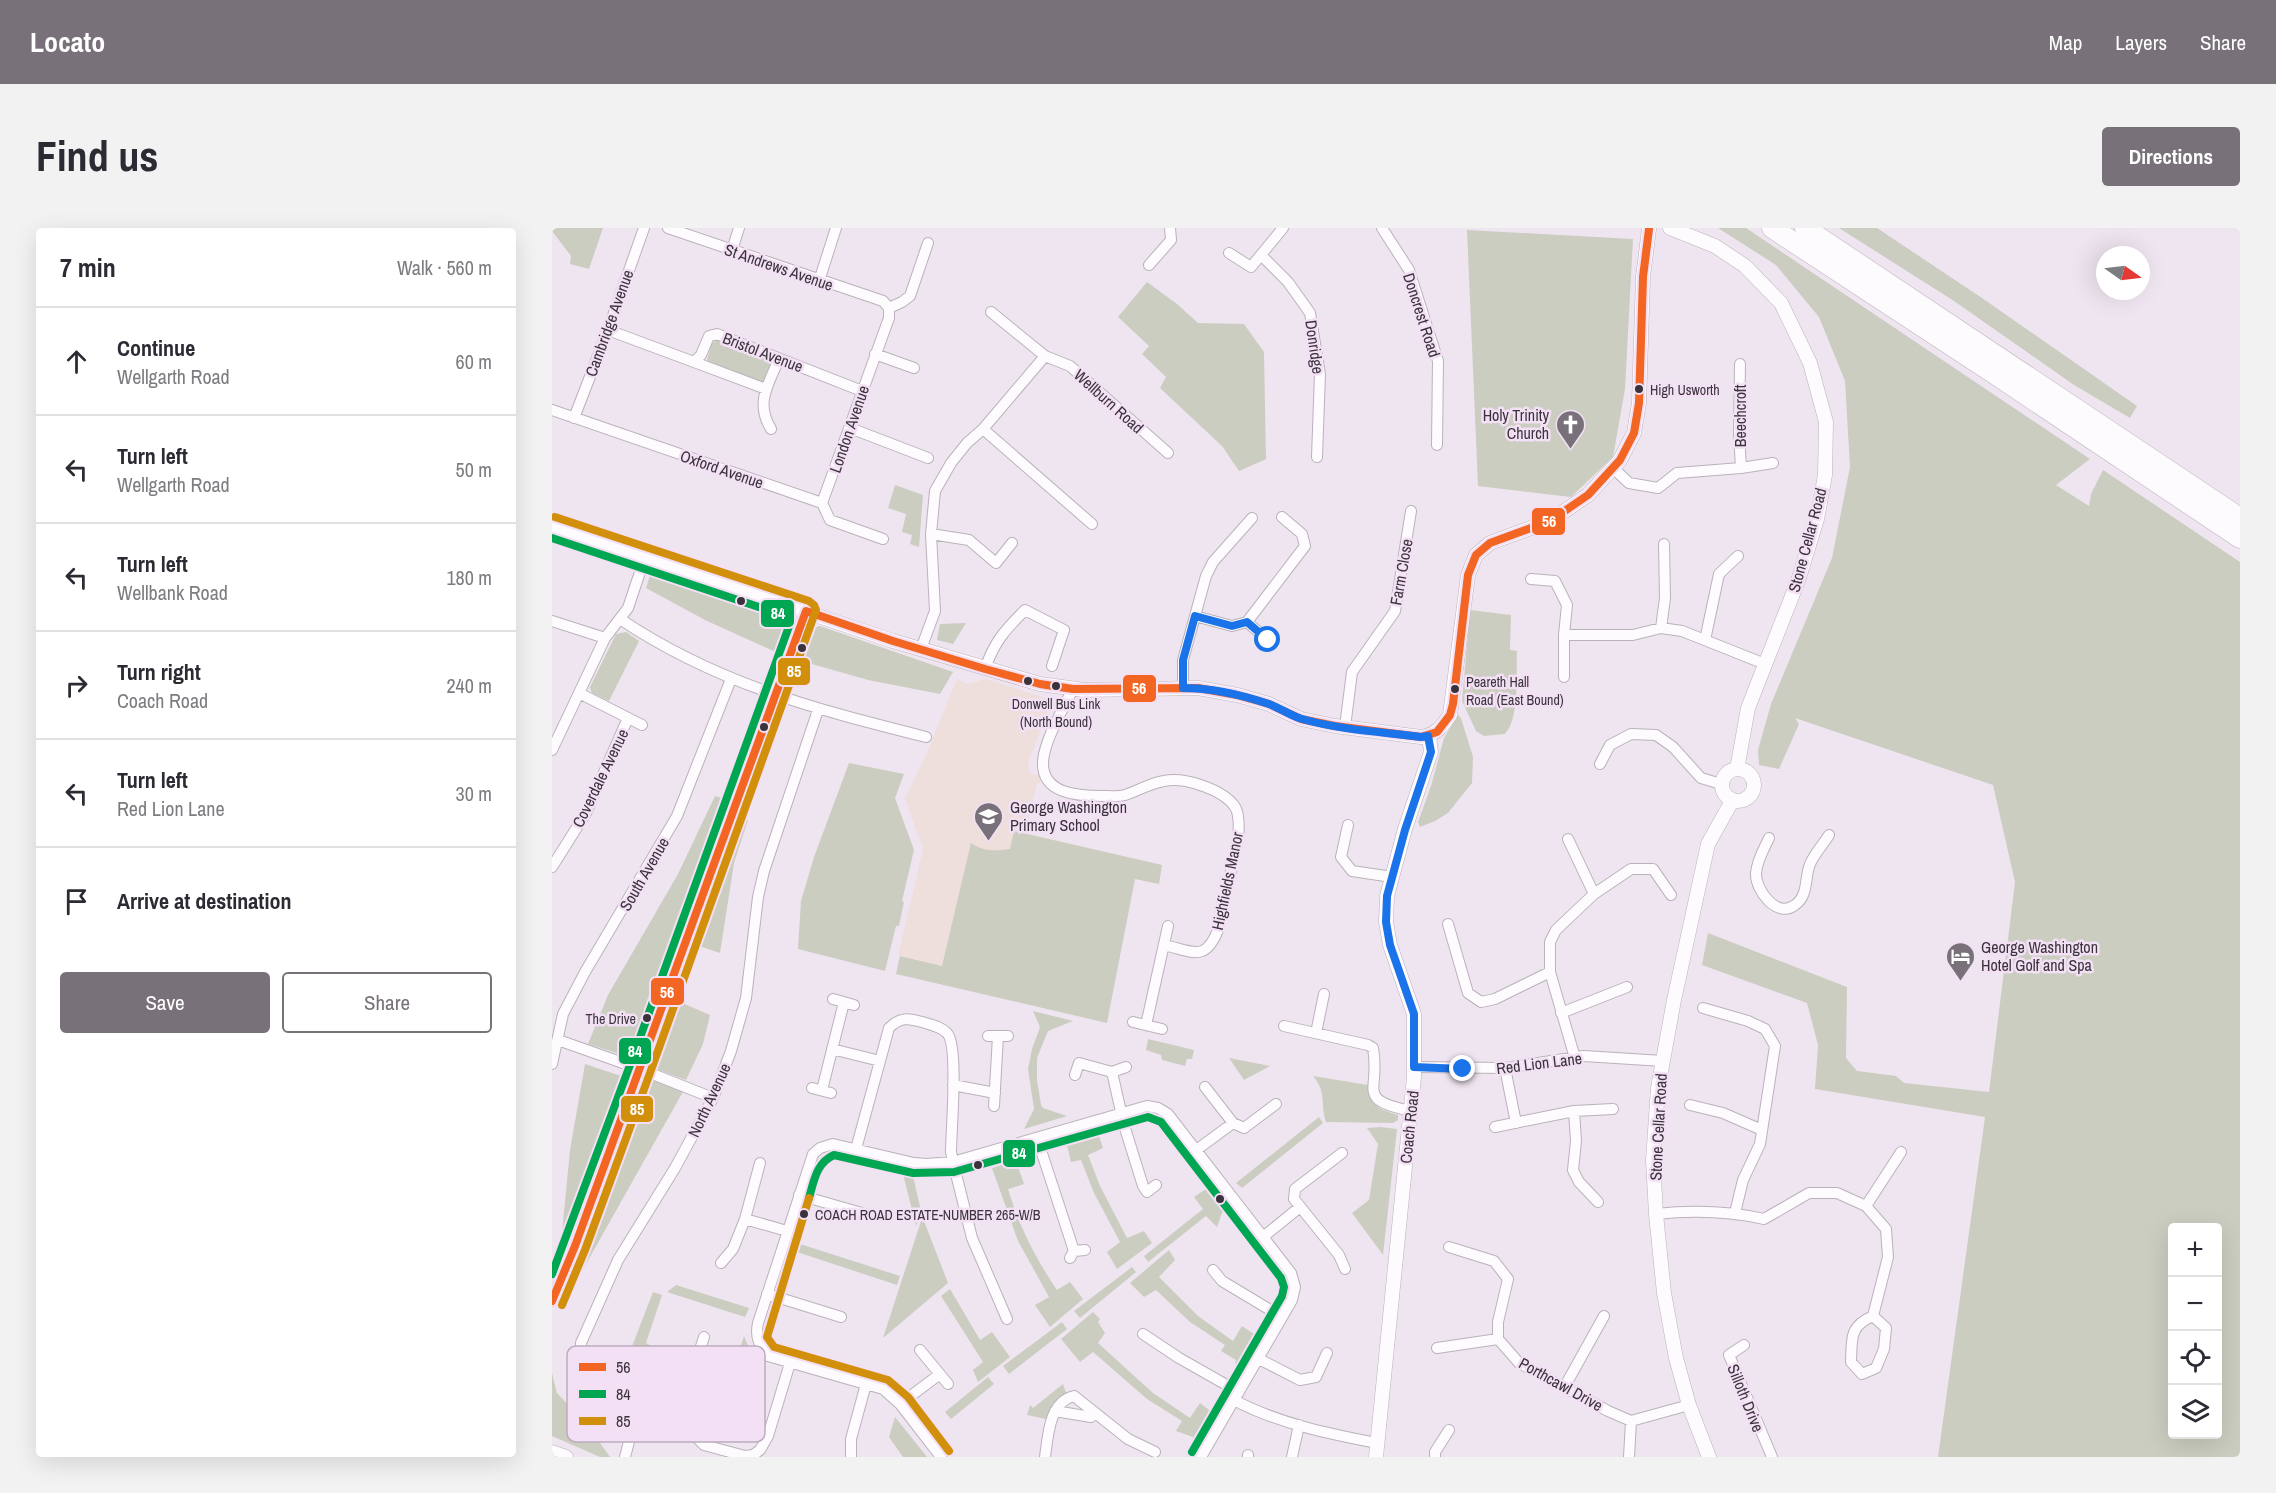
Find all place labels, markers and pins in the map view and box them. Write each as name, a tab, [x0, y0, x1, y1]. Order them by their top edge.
place label: High Usworth	[1650, 381, 1720, 399]
marker: High Usworth	[1633, 383, 1645, 395]
place label: Holy Trinity Church	[1483, 404, 1549, 444]
church icon: Holy Trinity Church	[1554, 408, 1586, 450]
unlabelled marker	[735, 595, 747, 607]
unlabelled marker	[796, 642, 808, 654]
place label: Peareth Hall Road (East Bound)	[1466, 673, 1564, 709]
unlabelled marker	[1022, 675, 1034, 687]
marker: Donwell Bus Link (North Bound)	[1050, 680, 1062, 692]
marker: Peareth Hall Road (East Bound)	[1449, 683, 1461, 695]
place label: Donwell Bus Link (North Bound)	[1012, 695, 1101, 731]
unlabelled marker	[758, 721, 770, 733]
place label: George Washington Primary School	[1010, 796, 1127, 836]
school or university icon: George Washington Primary School	[973, 800, 1005, 842]
place label: George Washington Hotel Golf and Spa	[1981, 936, 2098, 976]
hotel icon: George Washington Hotel Golf and Spa	[1944, 940, 1976, 982]
place label: The Drive	[586, 1010, 636, 1028]
marker: The Drive	[641, 1012, 653, 1024]
unlabelled marker	[972, 1159, 984, 1171]
unlabelled marker	[1214, 1193, 1226, 1205]
place label: COACH ROAD ESTATE-NUMBER 265-W/B	[815, 1206, 1041, 1224]
marker: COACH ROAD ESTATE-NUMBER 265-W/B	[798, 1208, 810, 1220]

